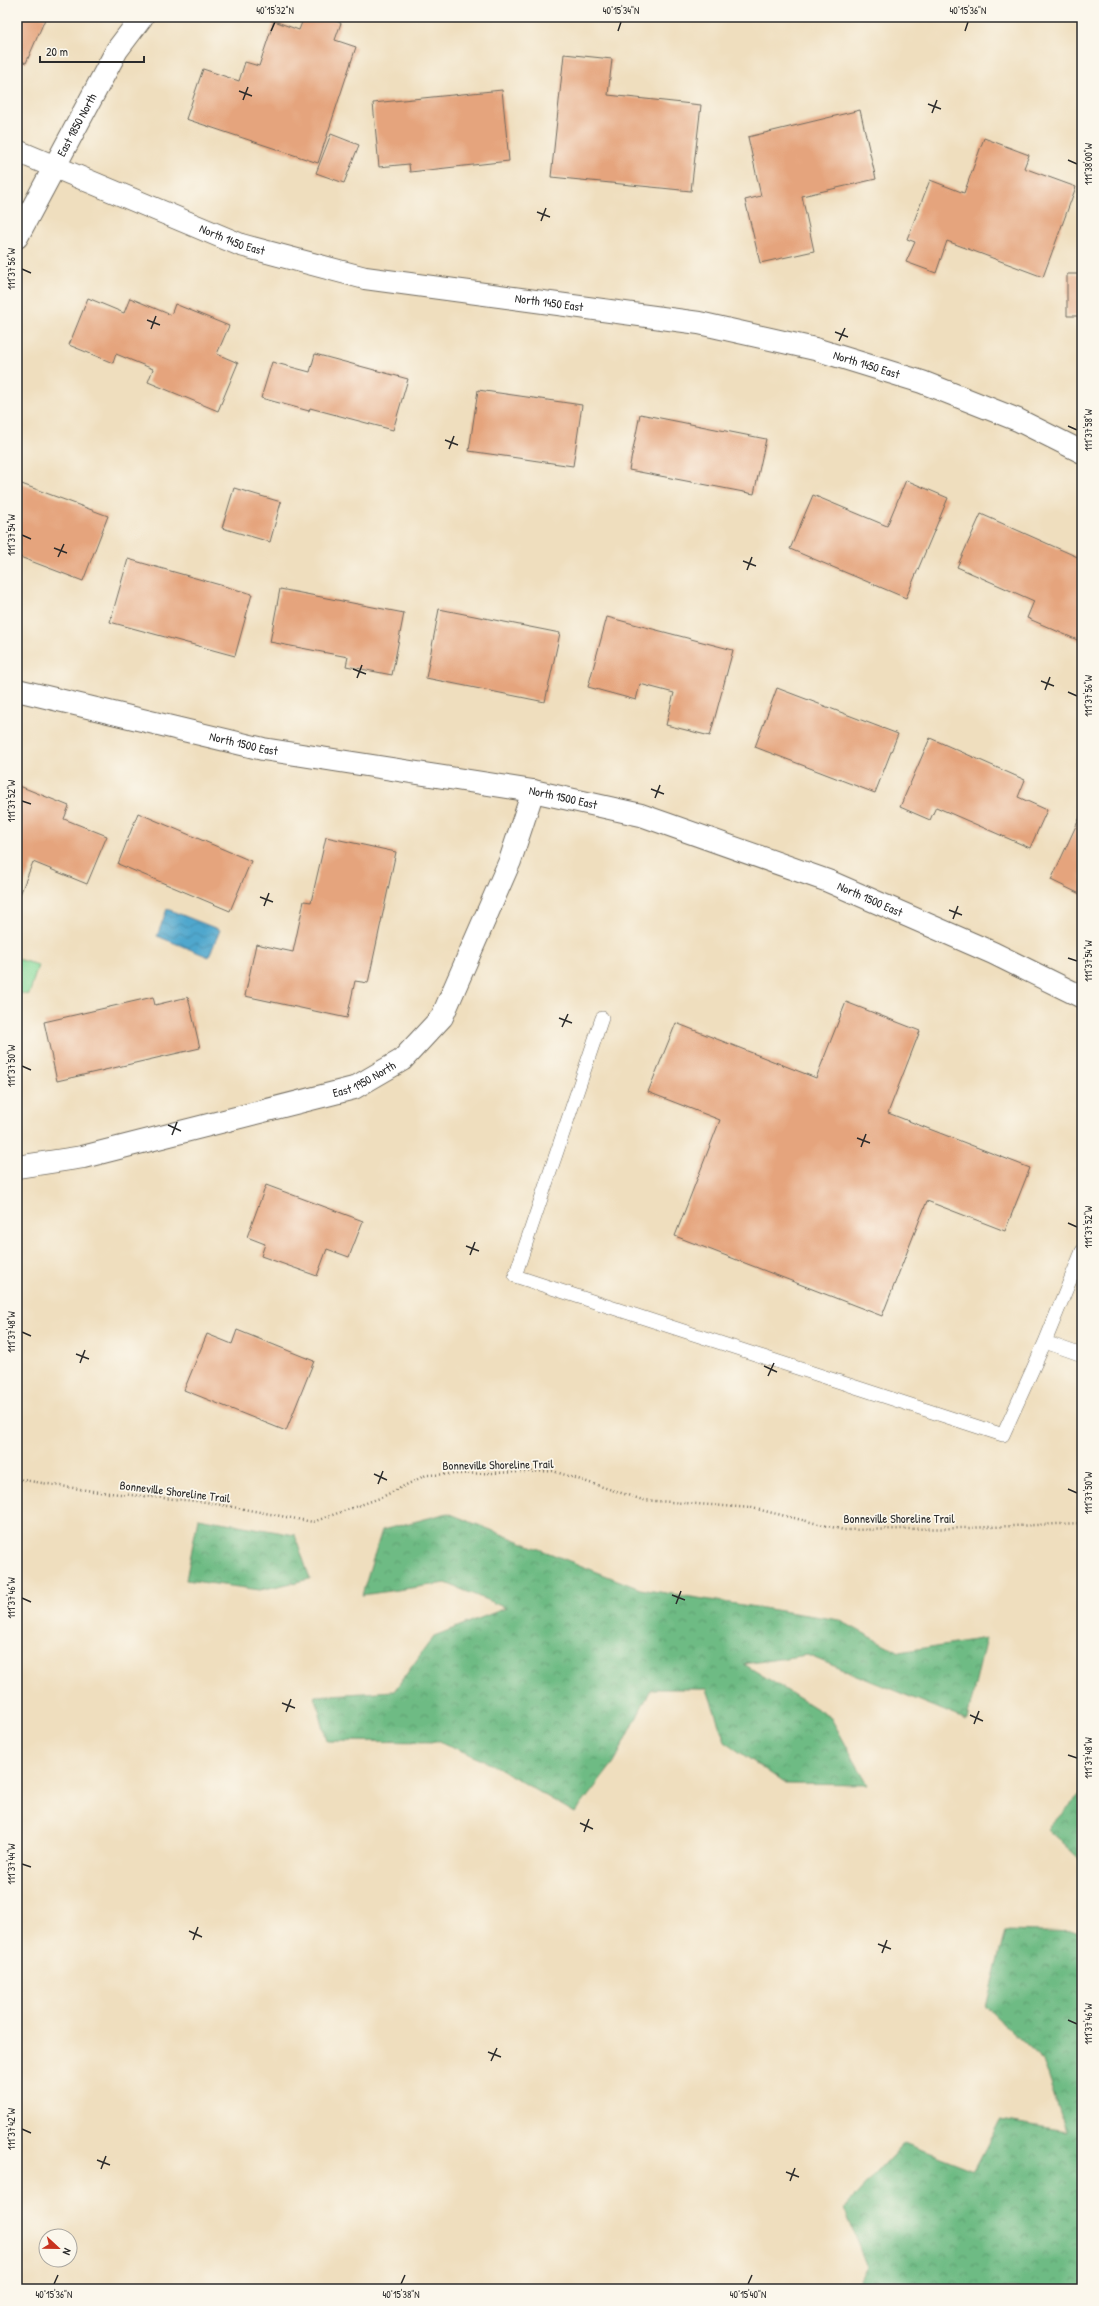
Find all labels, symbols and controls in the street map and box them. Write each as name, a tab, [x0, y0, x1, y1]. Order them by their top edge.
text: 40°15'32"N	[256, 4, 294, 17]
text: 40°15'34"N	[603, 4, 639, 17]
text: 40°15'36"N	[950, 4, 986, 17]
scale bar	[40, 38, 144, 64]
text: 20 m	[46, 43, 68, 60]
street label: East 1850 North	[53, 90, 100, 159]
text: 111°38'00"W	[1082, 142, 1095, 185]
street label: North 1450 East	[197, 220, 268, 259]
text: 111°37'56"W	[5, 247, 18, 290]
street label: North 1450 East	[514, 289, 585, 315]
street label: North 1450 East	[831, 346, 903, 383]
text: 111°37'58"W	[1082, 408, 1095, 451]
text: 111°37'54"W	[5, 513, 18, 556]
text: 111°37'56"W	[1082, 674, 1095, 717]
street label: North 1500 East	[208, 727, 280, 759]
text: 111°37'52"W	[5, 779, 18, 822]
street label: North 1500 East	[528, 781, 600, 813]
street label: North 1500 East	[835, 877, 906, 921]
text: 111°37'54"W	[1082, 939, 1095, 982]
text: 111°37'50"W	[5, 1044, 18, 1087]
street label: East 1950 North	[331, 1057, 399, 1101]
text: 111°37'52"W	[1082, 1205, 1095, 1248]
text: 111°37'48"W	[5, 1310, 18, 1353]
street label: Bonneville Shoreline Trail	[442, 1455, 555, 1474]
text: 111°37'50"W	[1082, 1471, 1095, 1514]
street label: Bonneville Shoreline Trail	[119, 1476, 232, 1507]
street label: Bonneville Shoreline Trail	[843, 1510, 955, 1527]
text: 111°37'46"W	[5, 1577, 18, 1619]
text: 111°37'48"W	[1082, 1736, 1095, 1779]
text: 111°37'44"W	[5, 1843, 18, 1884]
text: 111°37'46"W	[1082, 2003, 1095, 2045]
text: 111°37'42"W	[5, 2107, 18, 2150]
north arrow	[38, 2228, 78, 2268]
text: N	[60, 2246, 75, 2257]
text: 40°15'36"N	[36, 2288, 72, 2301]
text: 40°15'38"N	[382, 2288, 420, 2301]
text: 40°15'40"N	[730, 2288, 766, 2301]

